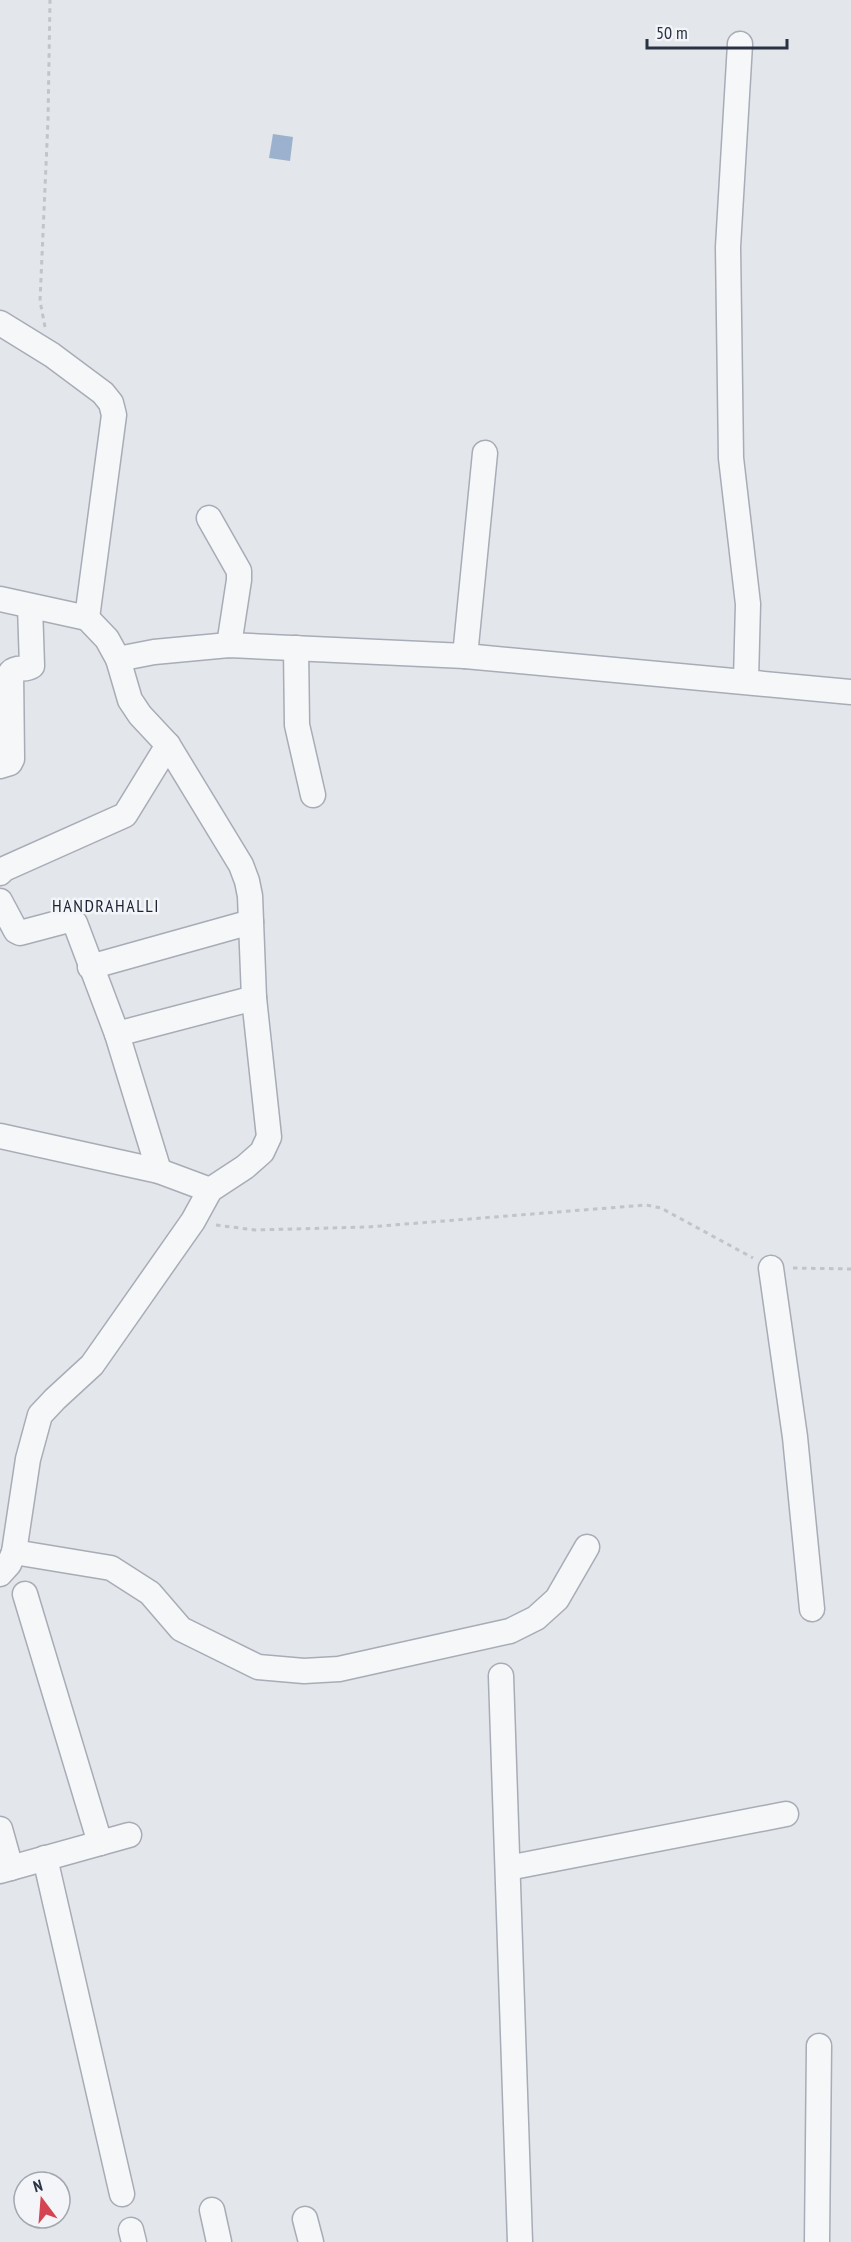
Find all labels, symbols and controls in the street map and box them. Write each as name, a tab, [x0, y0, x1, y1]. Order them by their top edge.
scale bar	[647, 12, 786, 50]
text: 50 m	[656, 21, 688, 44]
district label: HANDRAHALLI	[52, 894, 160, 917]
north arrow	[12, 2170, 72, 2230]
text: N	[31, 2175, 45, 2196]

